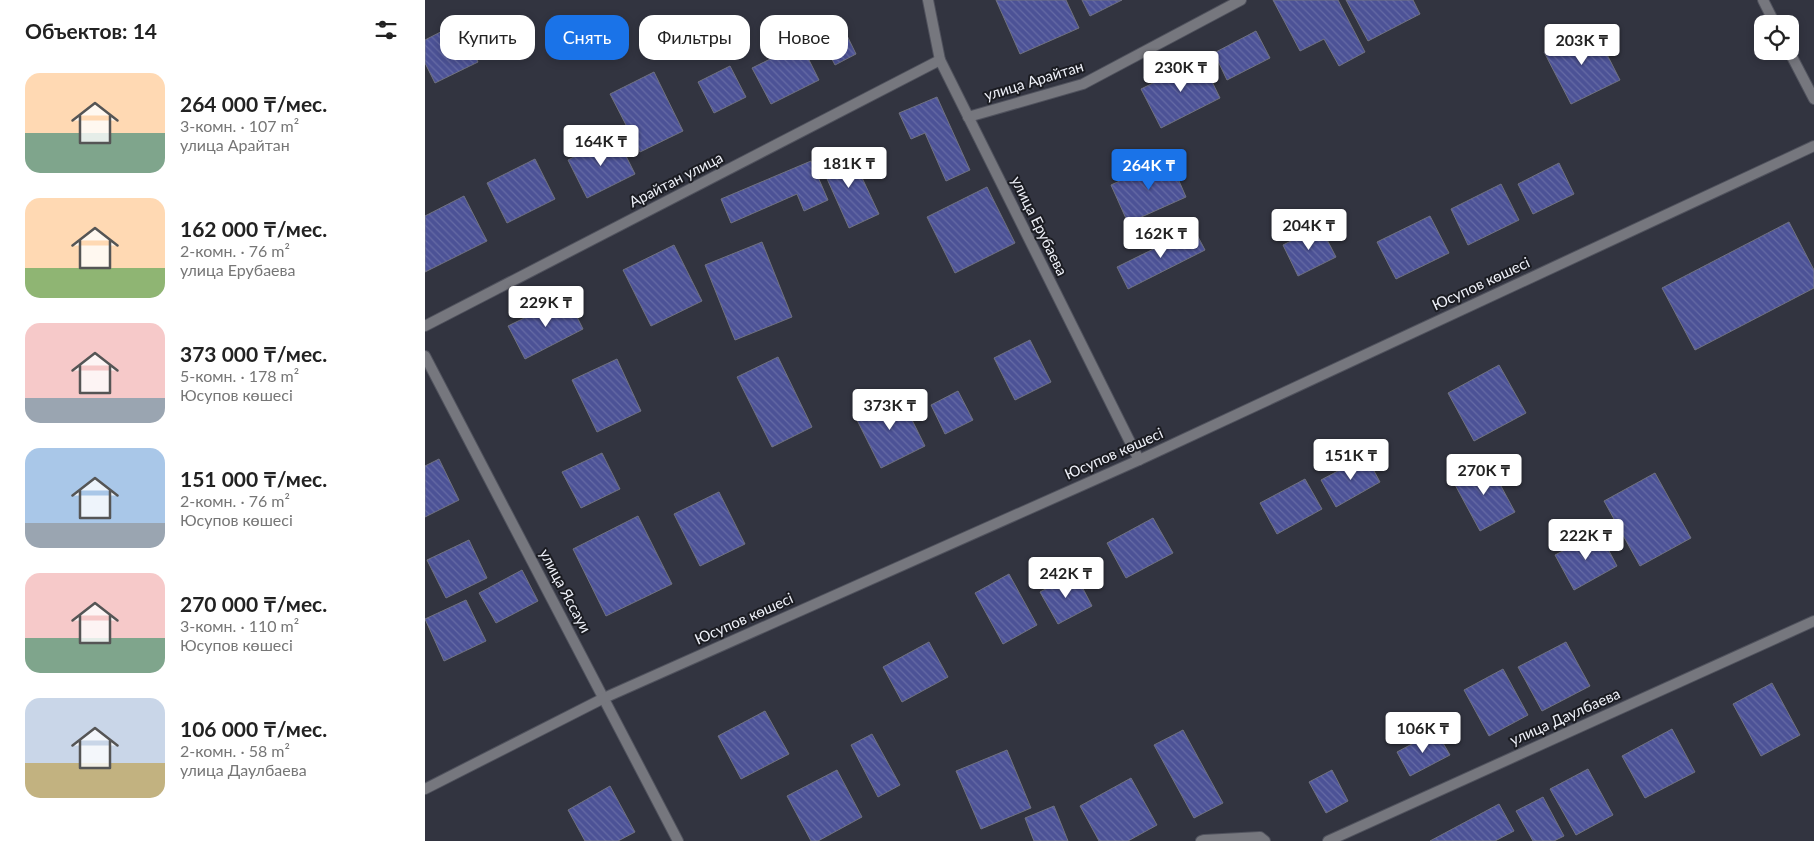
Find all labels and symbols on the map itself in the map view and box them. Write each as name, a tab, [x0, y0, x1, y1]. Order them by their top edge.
pin: 203K ₸	[1541, 23, 1623, 66]
pin: 230K ₸	[1140, 51, 1222, 93]
street label: улица Арайтан	[982, 56, 1085, 104]
pin: 164K ₸	[560, 124, 642, 167]
pin: 181K ₸	[808, 146, 890, 189]
street label: Арайтан улица	[626, 148, 725, 210]
pin: 264K ₸	[1108, 148, 1190, 191]
street label: улица Ерубаева	[1008, 173, 1072, 278]
pin: 204K ₸	[1268, 208, 1350, 251]
pin: 162K ₸	[1120, 216, 1202, 259]
street label: Юсупов көшесі	[1429, 253, 1532, 314]
pin: 229K ₸	[505, 286, 587, 328]
pin: 373K ₸	[849, 388, 931, 431]
street label: Юсупов көшесі	[1062, 423, 1166, 483]
pin: 151K ₸	[1310, 438, 1392, 481]
pin: 270K ₸	[1443, 454, 1525, 496]
pin: 222K ₸	[1545, 518, 1627, 561]
street label: улица Яссауи	[536, 546, 596, 636]
pin: 242K ₸	[1025, 556, 1107, 599]
street label: Юсупов көшесі	[692, 588, 796, 648]
street label: улица Даулбаева	[1507, 684, 1622, 748]
pin: 106K ₸	[1382, 712, 1464, 754]

